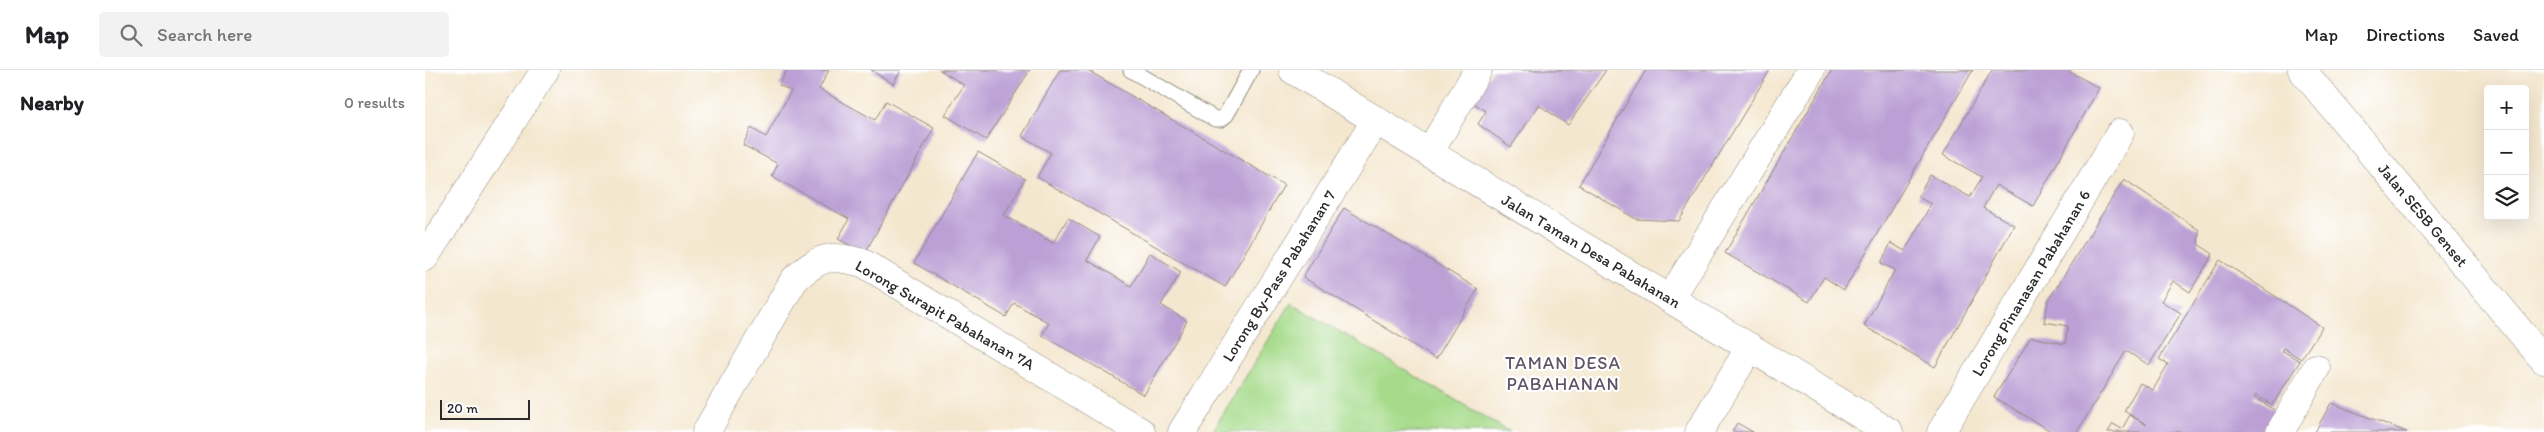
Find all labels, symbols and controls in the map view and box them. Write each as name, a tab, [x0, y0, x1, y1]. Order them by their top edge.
search box	[99, 12, 449, 57]
text: Map	[25, 20, 69, 49]
icon: search	[117, 21, 145, 49]
text: Search here	[157, 23, 252, 46]
text: Map	[2305, 24, 2338, 46]
text: Directions	[2366, 24, 2445, 46]
text: Saved	[2473, 24, 2519, 46]
map controls	[2484, 85, 2529, 220]
button: +	[2484, 85, 2529, 130]
text: Nearby	[20, 90, 84, 115]
text: 0 results	[344, 93, 405, 112]
button: −	[2484, 130, 2529, 175]
street label: Jalan SESB Genset	[2374, 159, 2472, 271]
button: layers	[2484, 175, 2529, 220]
street label: Lorong Pinanasan Pabahanan 6	[1968, 186, 2094, 380]
street label: Lorong By-Pass Pabahanan 7	[1218, 187, 1340, 365]
street label: Jalan Taman Desa Pabahanan	[1498, 190, 1684, 312]
street label: Lorong Surapit Pabahanan 7A	[852, 256, 1038, 374]
district label: TAMAN DESA PABAHANAN	[1505, 352, 1621, 395]
scale bar	[440, 397, 530, 420]
text: 20 m	[447, 400, 478, 417]

